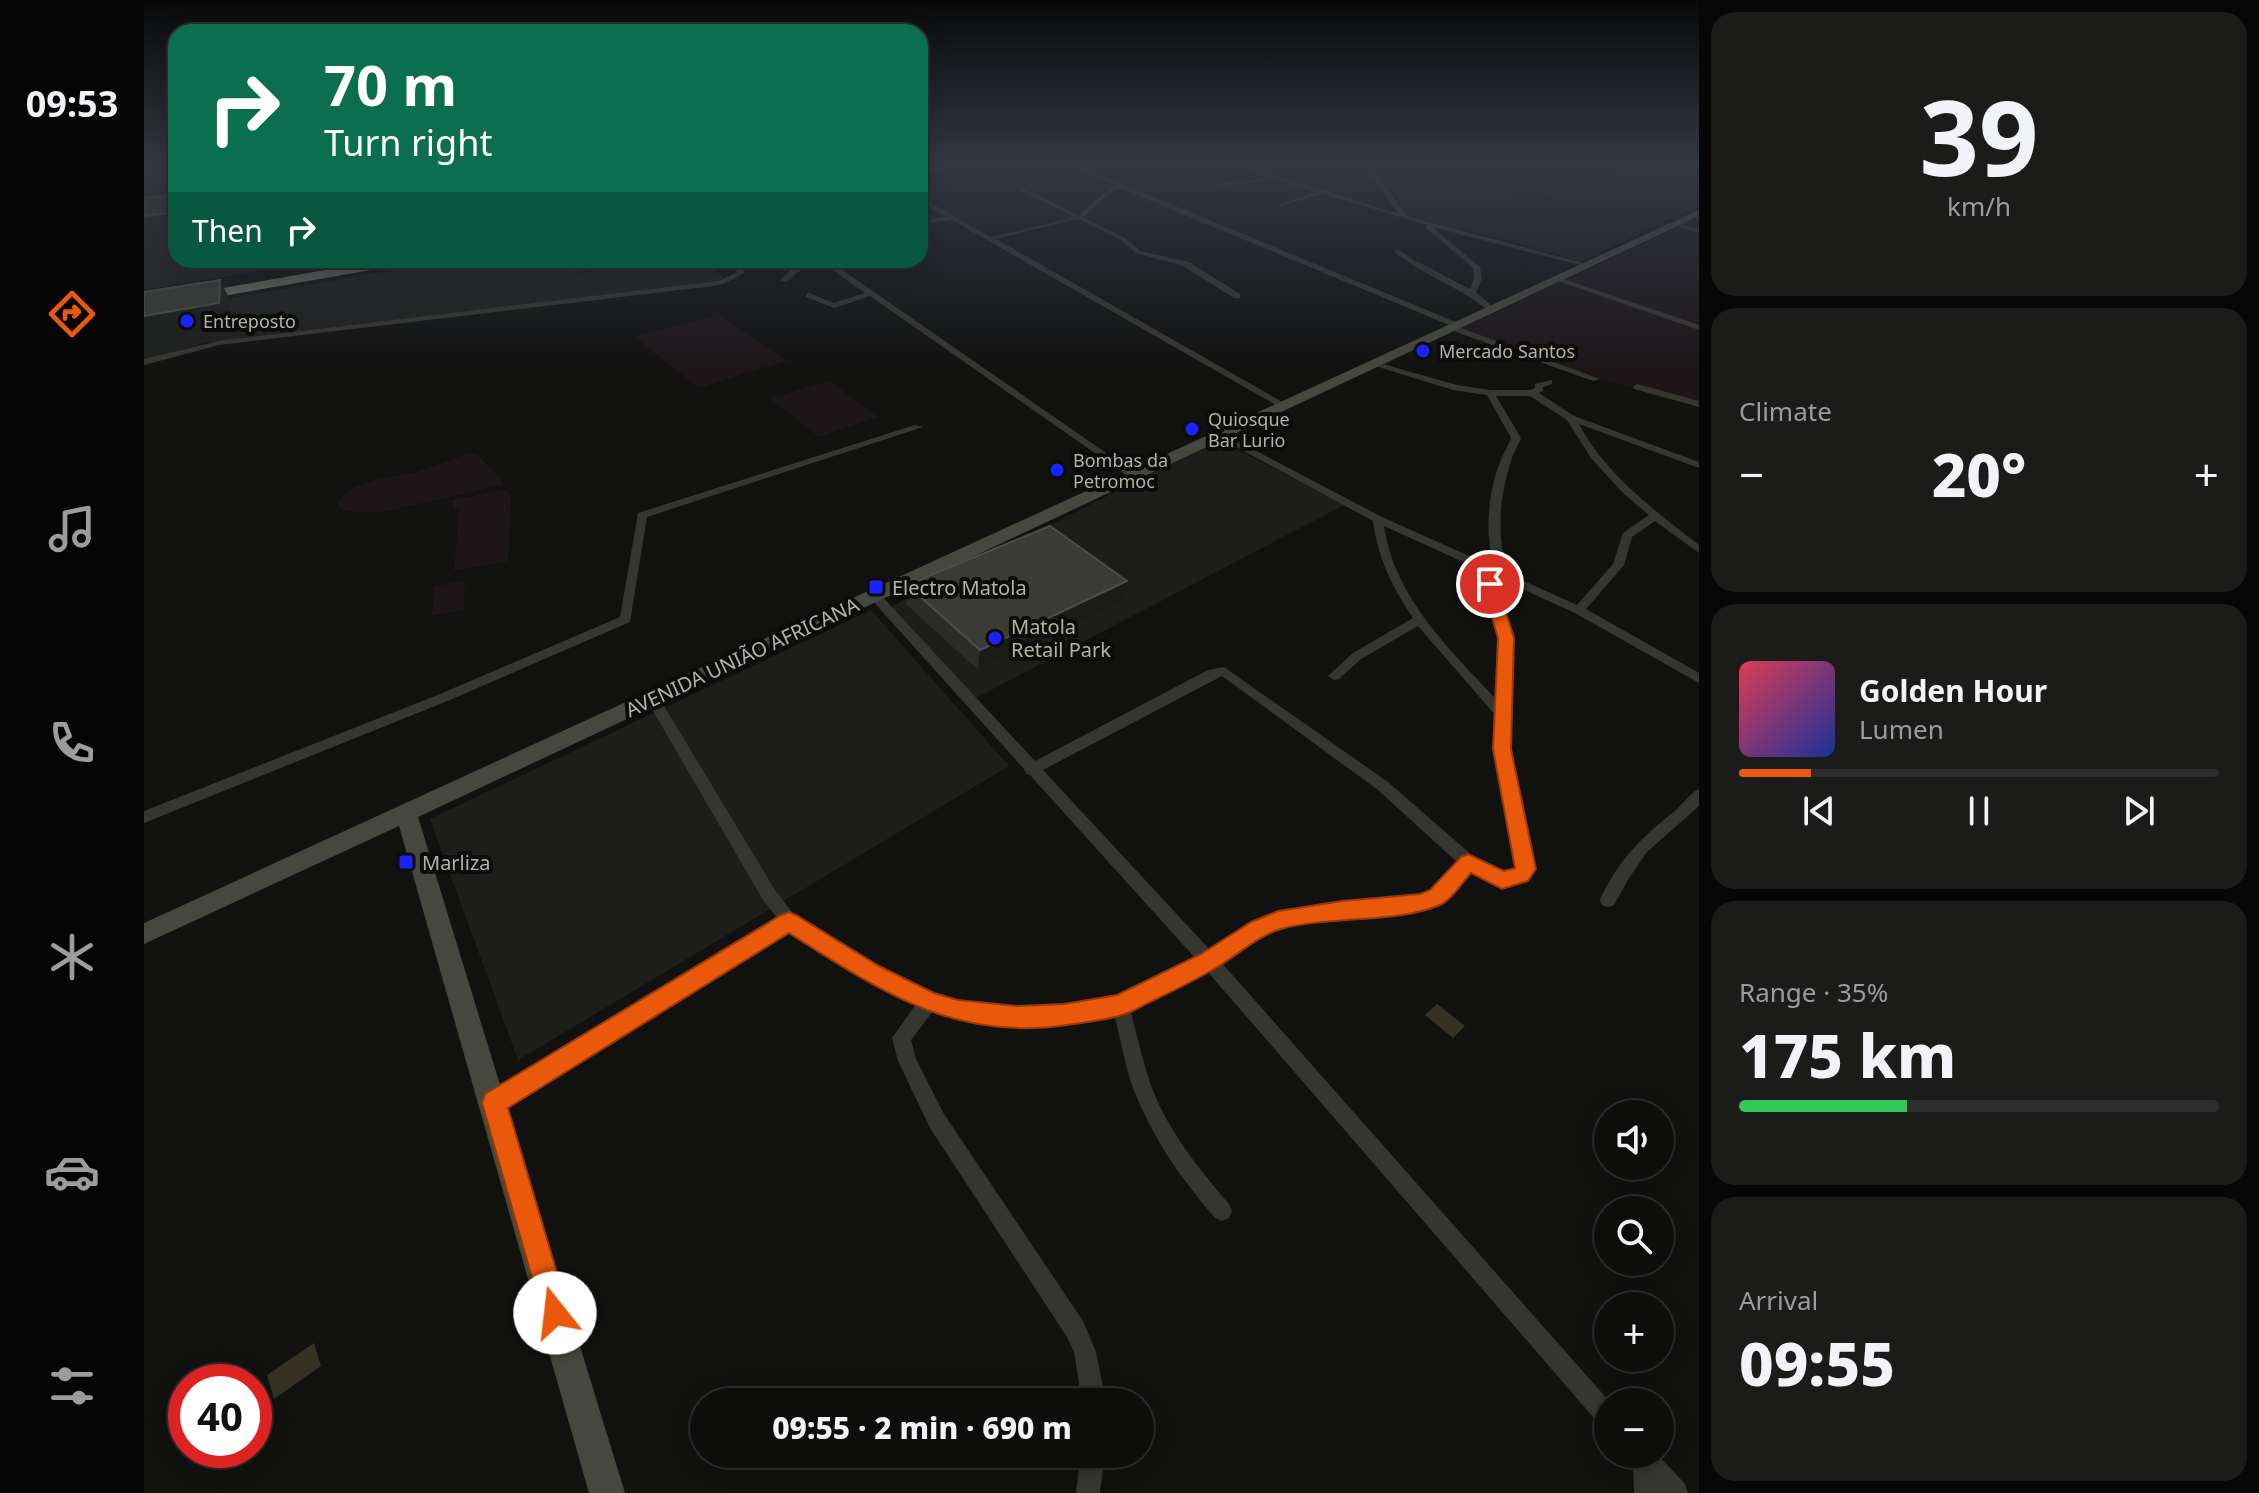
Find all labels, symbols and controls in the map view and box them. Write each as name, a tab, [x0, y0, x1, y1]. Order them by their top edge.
text: 70 m	[324, 46, 457, 122]
icon: right	[192, 56, 296, 160]
text: 39	[1920, 65, 2038, 206]
text: 09:53	[26, 79, 118, 128]
text: Turn right	[324, 118, 492, 167]
text: km/h	[1947, 188, 2011, 224]
icon: right	[279, 208, 323, 252]
text: Then	[192, 210, 263, 251]
icon: directions	[44, 286, 100, 342]
place label: Entreposto	[203, 309, 296, 333]
marker: Entreposto	[178, 312, 196, 330]
place label: Mercado Santos	[1439, 339, 1575, 363]
marker: Mercado Santos	[1414, 342, 1432, 360]
text: Climate	[1739, 393, 1832, 429]
place label: Quiosque Bar Lurio	[1208, 407, 1290, 452]
marker: Quiosque Bar Lurio	[1183, 420, 1201, 438]
text: 20°	[1932, 433, 2026, 515]
text: −	[1739, 444, 1764, 504]
text: +	[2194, 444, 2219, 504]
place label: Bombas da Petromoc	[1073, 448, 1168, 493]
marker: Bombas da Petromoc	[1048, 461, 1066, 479]
icon: music	[44, 501, 100, 557]
pin	[1456, 550, 1524, 618]
icon: arrive	[1468, 562, 1512, 606]
place label: Electro Matola	[892, 574, 1027, 601]
marker: Electro Matola	[867, 578, 885, 596]
street label: AVENIDA UNIÃO AFRICANA	[621, 591, 863, 723]
place label: Matola Retail Park	[1011, 613, 1111, 663]
marker: Matola Retail Park	[986, 629, 1004, 647]
text: Golden Hour	[1859, 670, 2047, 711]
text: Lumen	[1859, 711, 1944, 747]
icon: phone	[44, 715, 100, 771]
icon: previous	[1797, 789, 1841, 833]
icon: pause	[1957, 789, 2001, 833]
icon: next	[2117, 789, 2161, 833]
place label: Marliza	[422, 849, 491, 876]
marker: Marliza	[397, 853, 415, 871]
icon: climate	[44, 929, 100, 985]
text: Range · 35%	[1739, 974, 1888, 1010]
text: 175 km	[1739, 1014, 1956, 1096]
map controls	[1594, 1100, 1674, 1468]
button: sound	[1594, 1100, 1674, 1180]
icon: car	[44, 1144, 100, 1200]
button: search	[1594, 1196, 1674, 1276]
position arrow	[513, 1271, 597, 1355]
text: Arrival	[1739, 1282, 1818, 1318]
button: +	[1594, 1292, 1674, 1372]
text: 09:55	[1739, 1322, 1895, 1404]
icon: filters	[44, 1358, 100, 1414]
speed limit sign: 40	[168, 1364, 272, 1468]
button: −	[1594, 1388, 1674, 1468]
text: 09:55 · 2 min · 690 m	[772, 1407, 1072, 1448]

